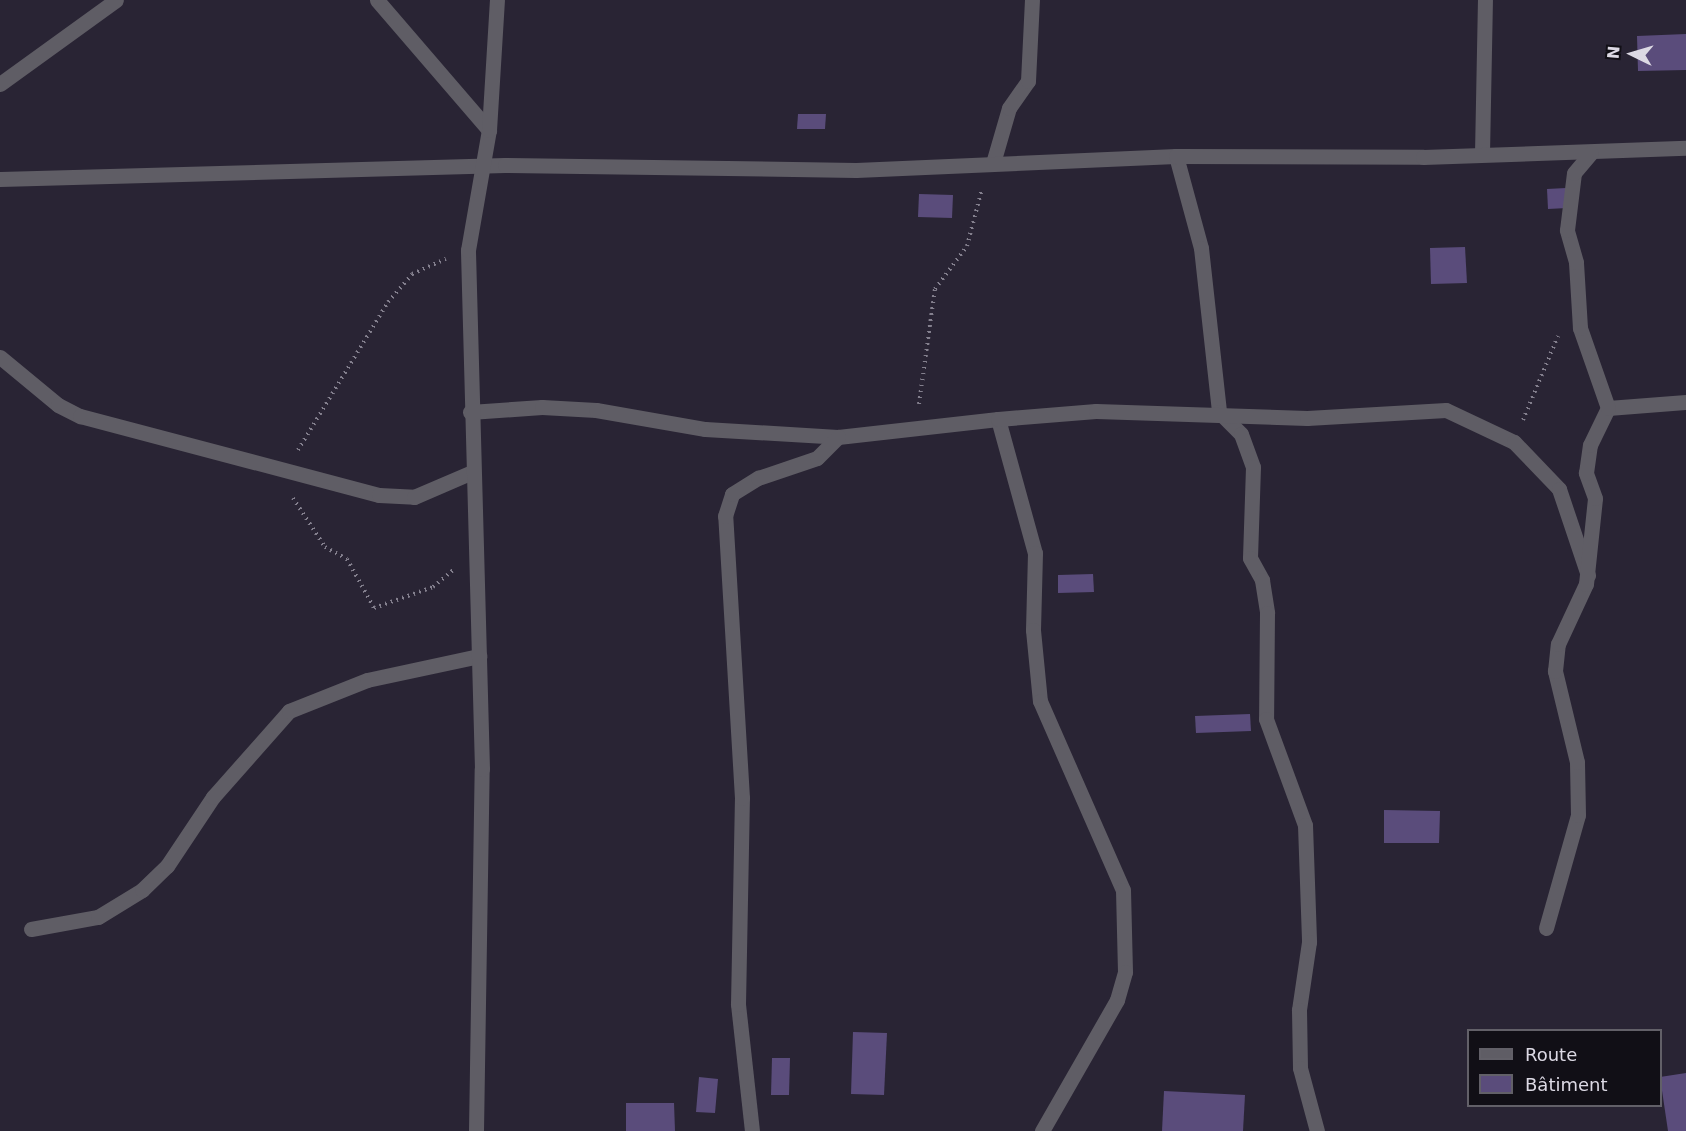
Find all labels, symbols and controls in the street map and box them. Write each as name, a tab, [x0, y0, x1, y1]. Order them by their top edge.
north arrow	[1602, 24, 1662, 84]
text: N	[1604, 45, 1624, 60]
legend	[1467, 1029, 1662, 1107]
text: Route	[1525, 1044, 1577, 1065]
text: Bâtiment	[1525, 1074, 1608, 1095]

